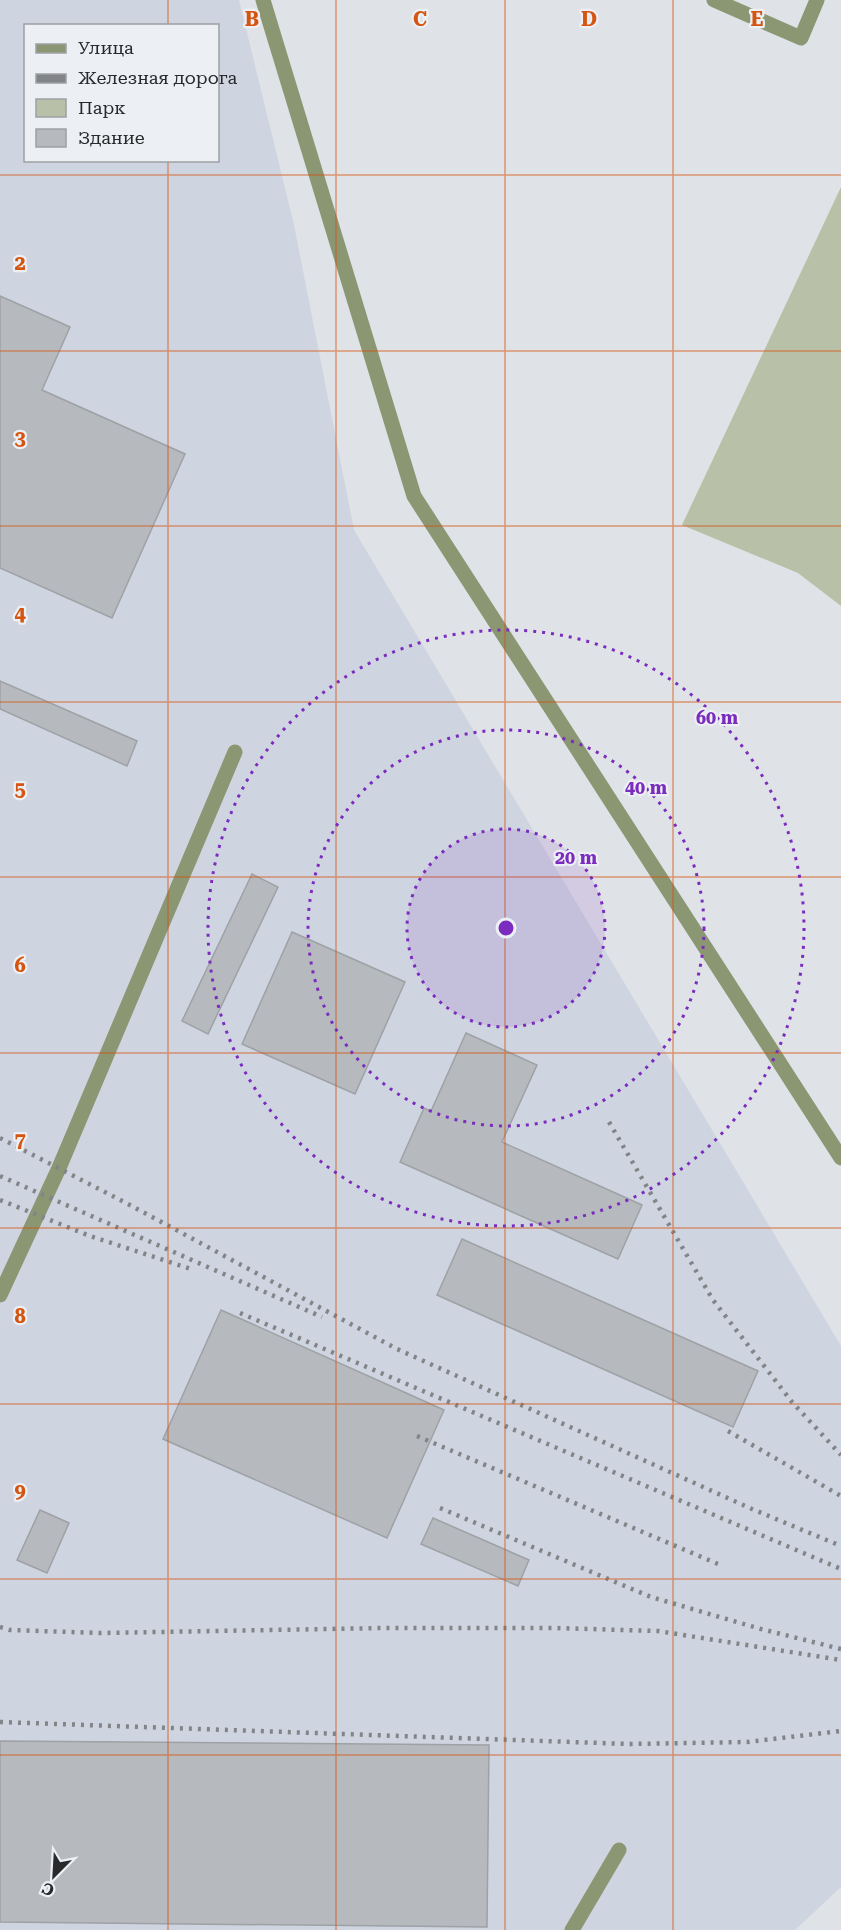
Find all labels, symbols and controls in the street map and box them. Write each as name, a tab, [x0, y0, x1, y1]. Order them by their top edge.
text: B	[245, 7, 259, 31]
text: C	[413, 7, 427, 31]
text: D	[581, 7, 597, 31]
text: E	[751, 7, 764, 31]
legend	[24, 24, 219, 162]
text: Улица	[78, 37, 134, 58]
text: Железная дорога	[78, 67, 238, 88]
text: Парк	[78, 97, 126, 118]
text: Здание	[78, 127, 145, 148]
text: 2	[14, 251, 26, 275]
text: 3	[14, 426, 26, 450]
text: 4	[14, 602, 26, 626]
text: 60 m	[696, 707, 739, 728]
text: 5	[14, 777, 26, 801]
text: 40 m	[625, 777, 668, 798]
text: 20 m	[555, 847, 598, 868]
centre of rings	[496, 918, 516, 938]
text: 6	[14, 953, 26, 977]
text: 7	[14, 1128, 26, 1152]
text: 8	[14, 1304, 26, 1328]
text: 9	[14, 1479, 26, 1503]
north arrow	[24, 1846, 84, 1906]
text: С	[39, 1878, 57, 1900]

